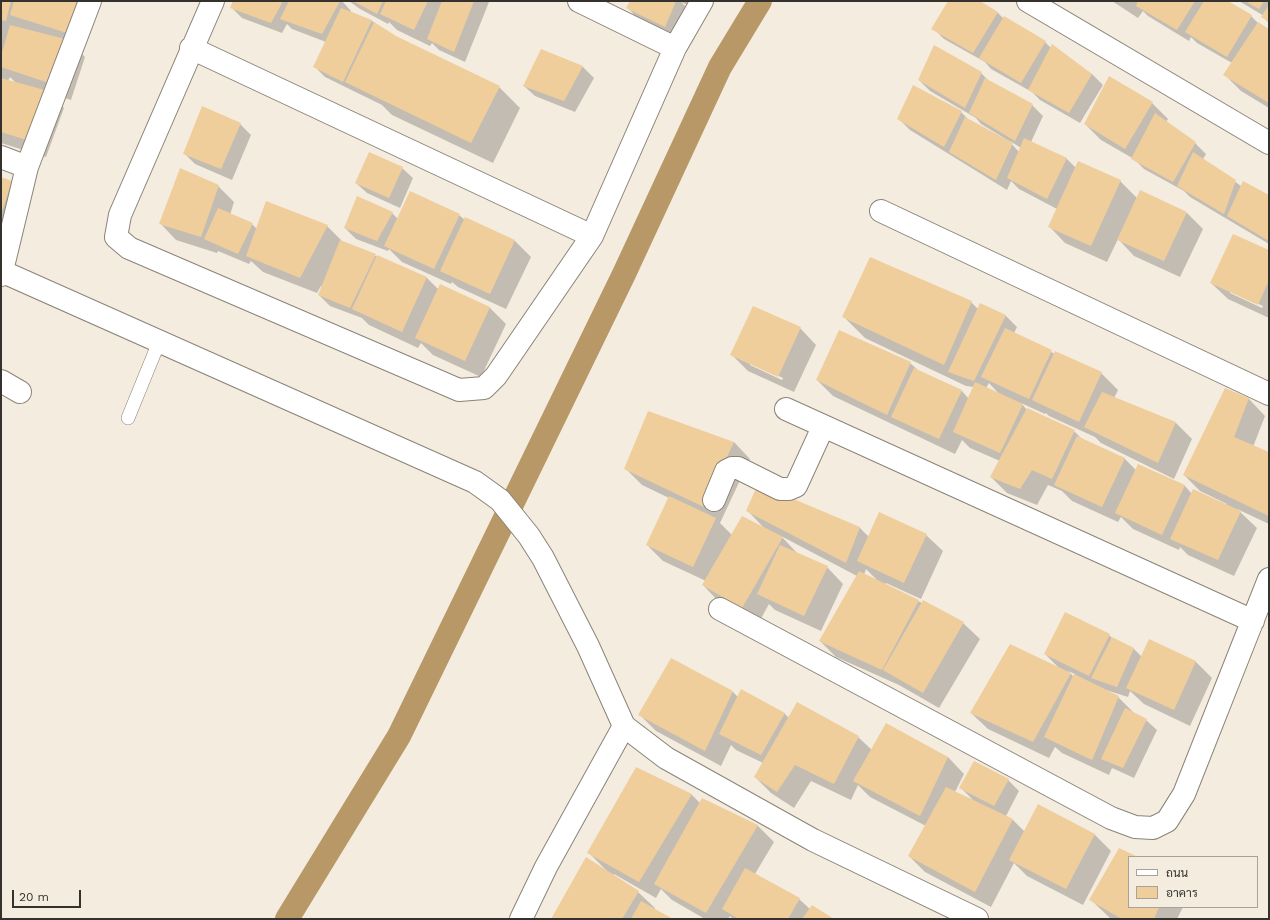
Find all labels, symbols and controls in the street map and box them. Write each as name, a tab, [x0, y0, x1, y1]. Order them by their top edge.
legend	[1128, 856, 1258, 908]
text: ถนน	[1166, 866, 1188, 880]
scale bar	[14, 882, 83, 908]
text: อาคาร	[1166, 886, 1198, 900]
text: 20 m	[19, 890, 49, 904]

